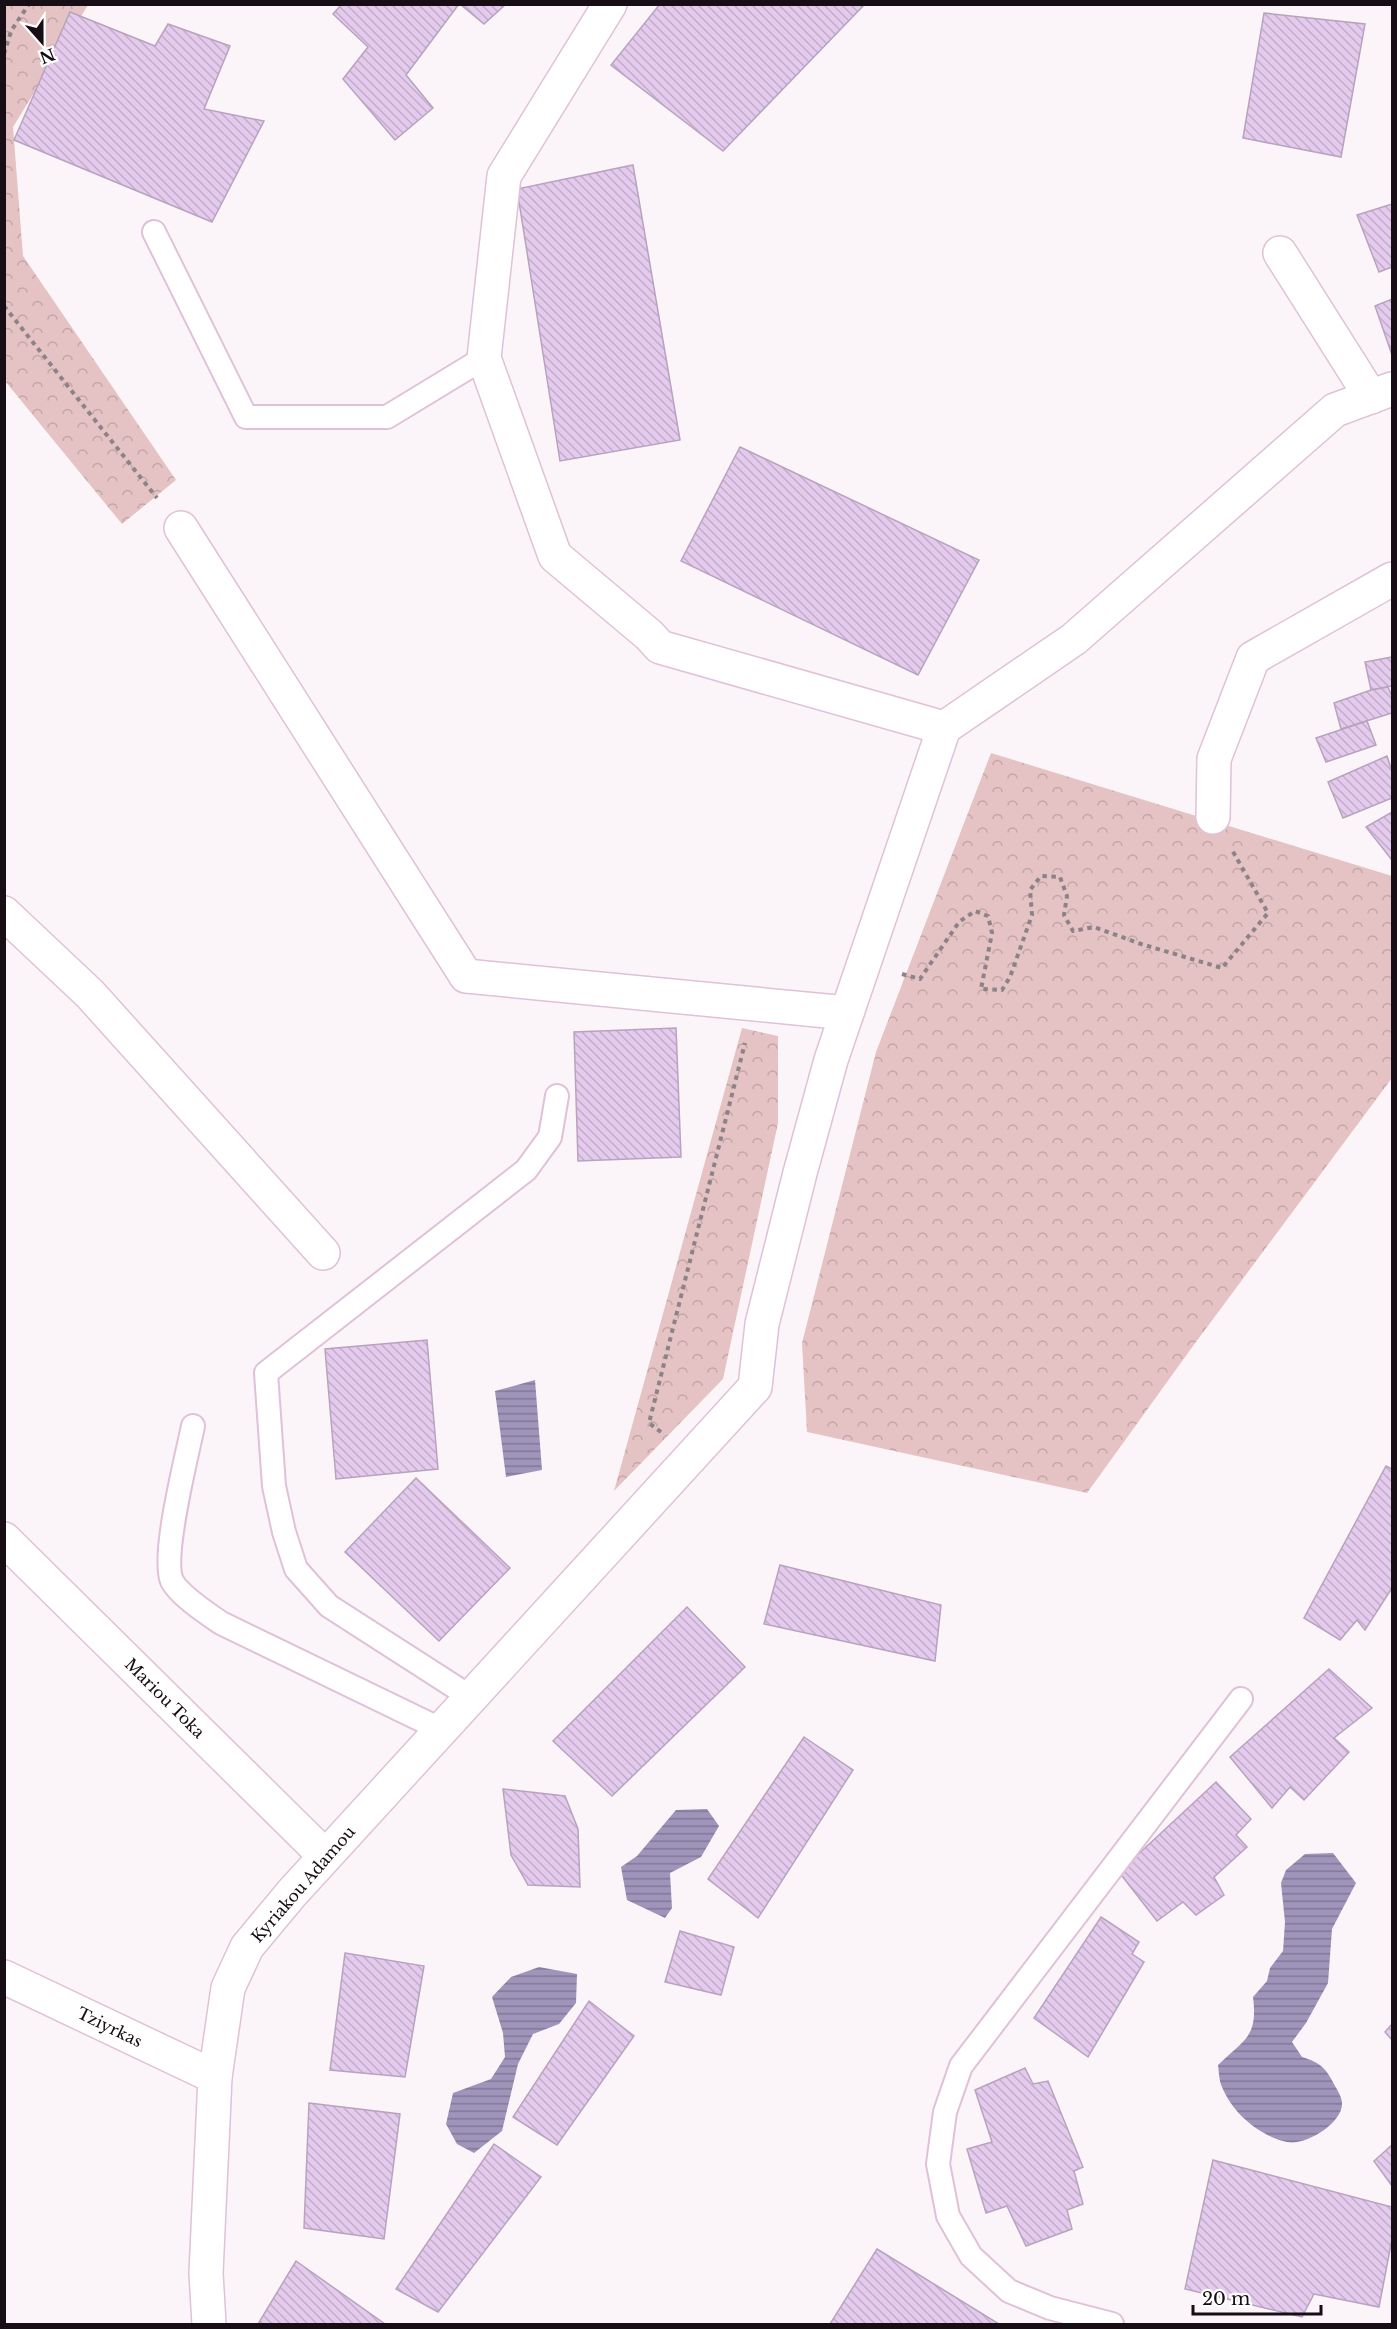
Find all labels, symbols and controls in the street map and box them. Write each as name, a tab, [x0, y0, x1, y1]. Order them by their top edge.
north arrow	[12, 12, 72, 72]
text: N	[37, 44, 58, 68]
street label: Mariou Toka	[121, 1654, 209, 1742]
street label: Kyriakou Adamou	[247, 1821, 359, 1946]
street label: Tziyrkas	[74, 2003, 146, 2051]
scale bar	[1193, 2278, 1320, 2316]
text: 20 m	[1202, 2288, 1250, 2310]

